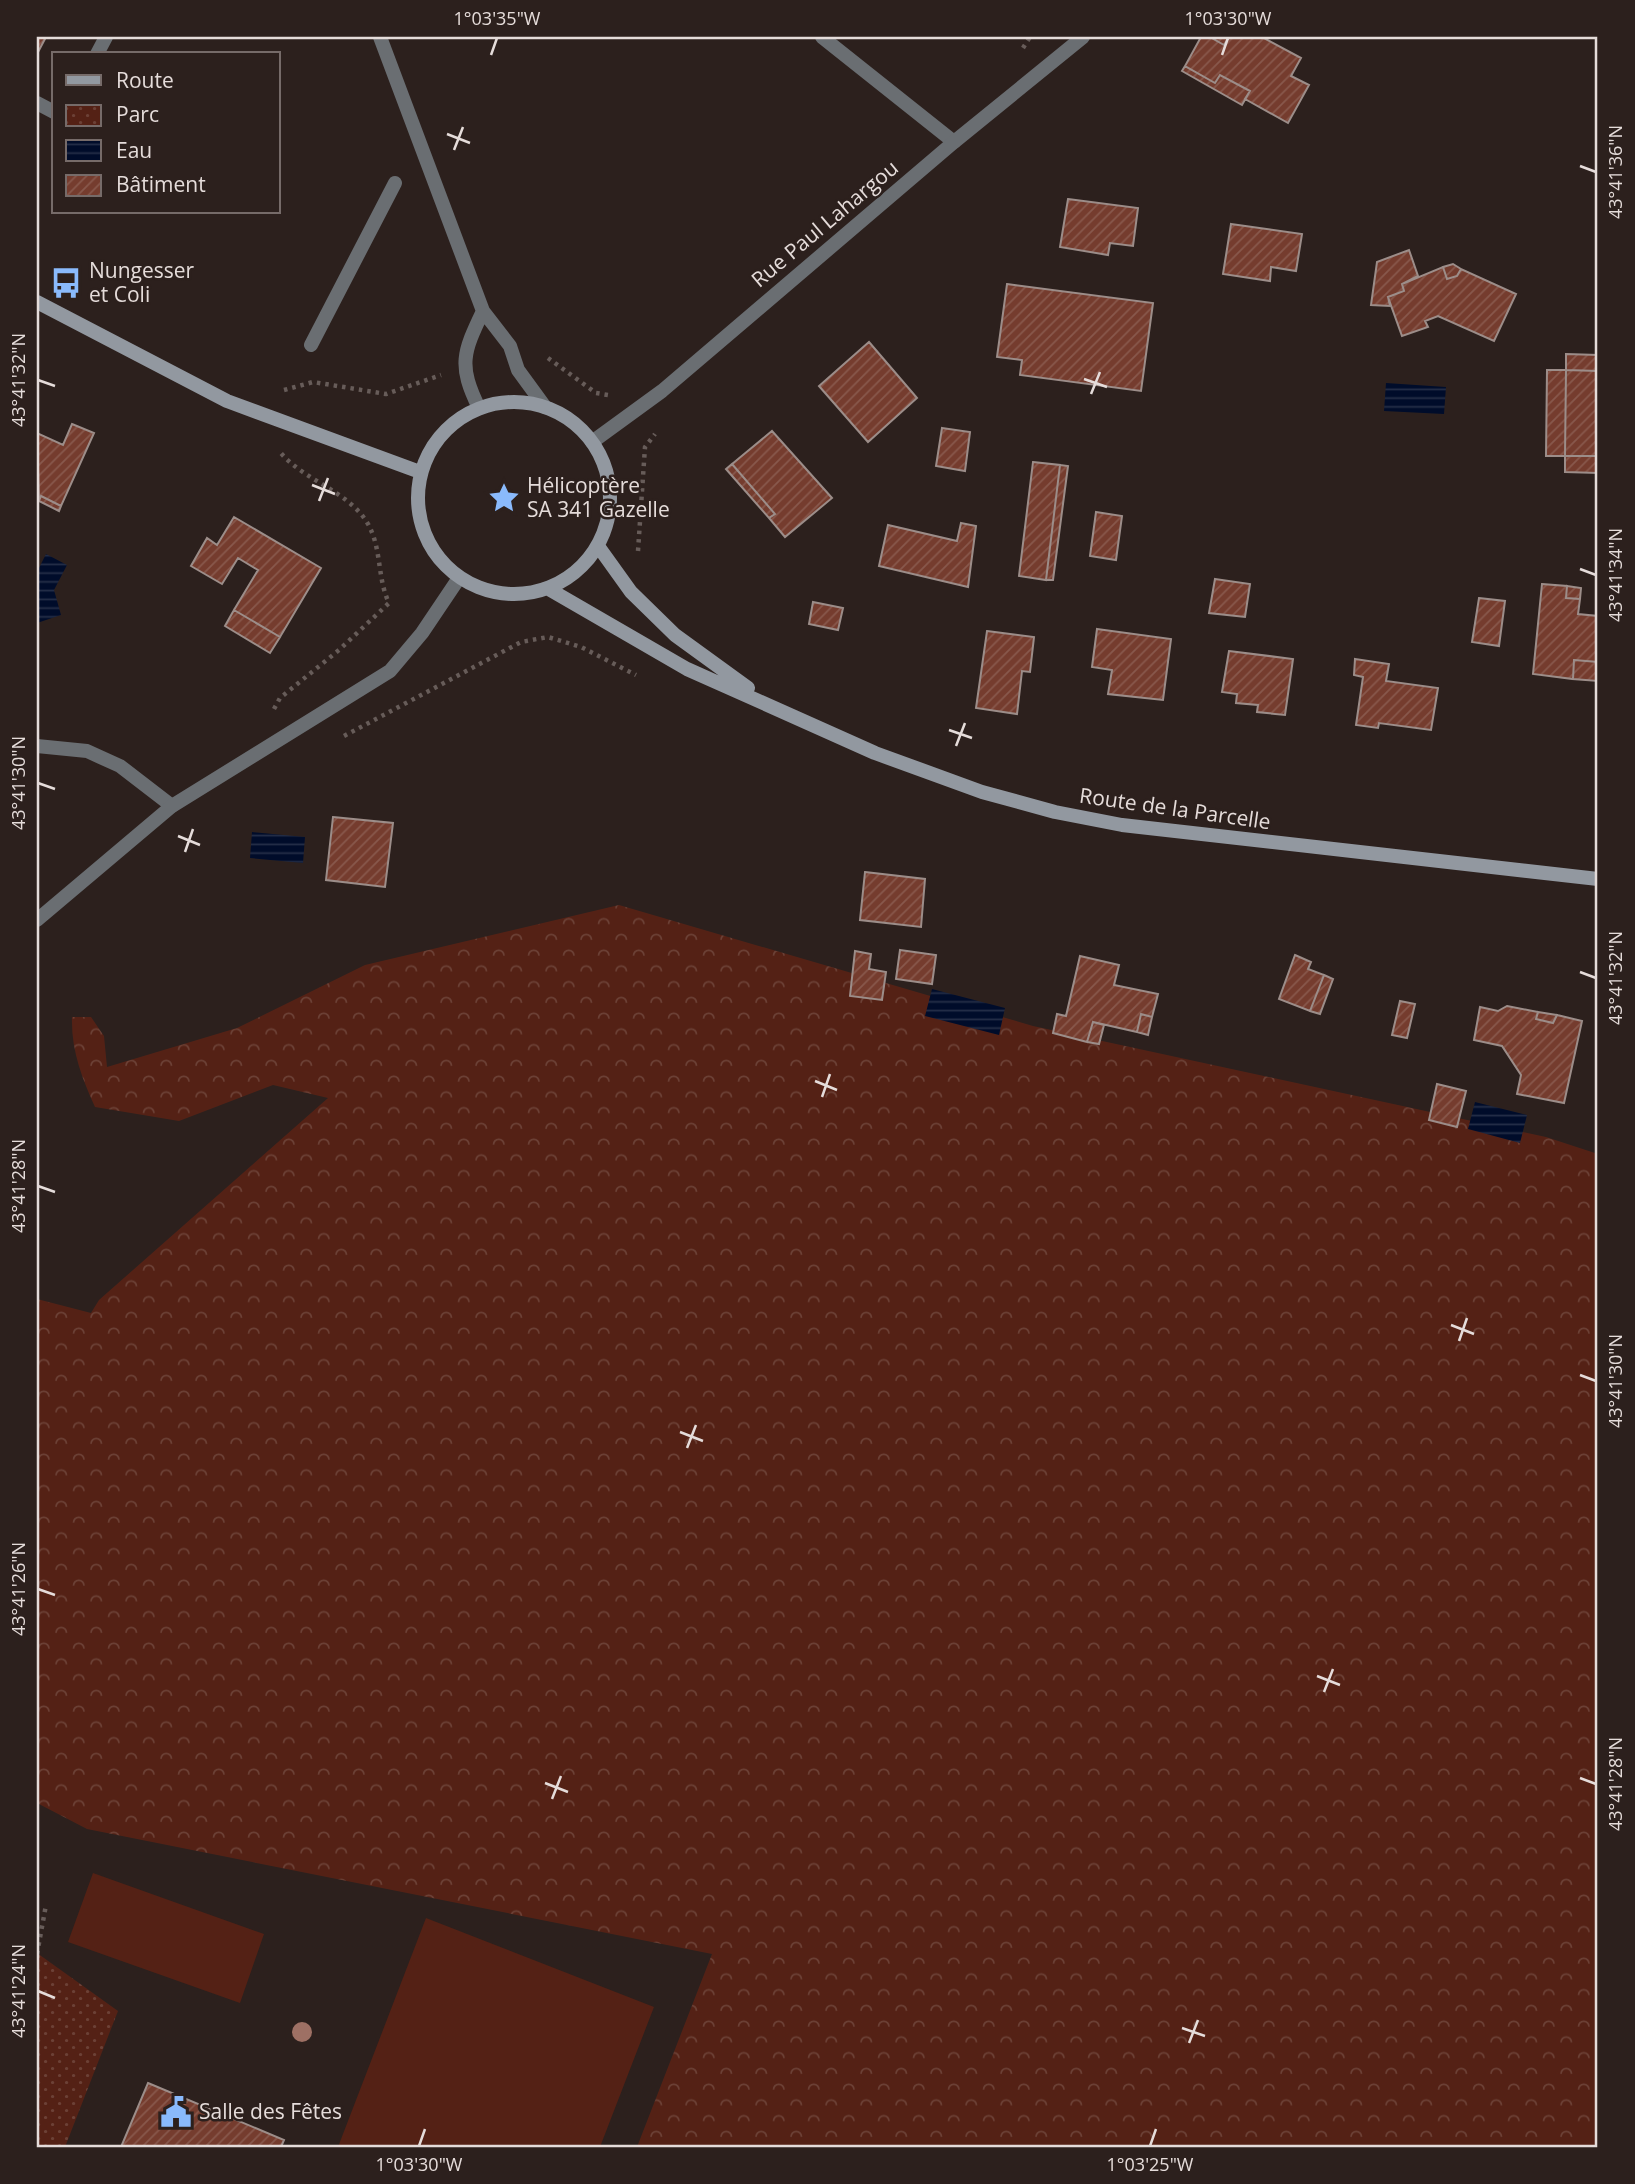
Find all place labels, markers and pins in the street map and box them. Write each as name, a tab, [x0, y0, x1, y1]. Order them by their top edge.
place label: Nungesser et Coli	[89, 256, 195, 308]
bus stop icon: Nungesser et Coli	[49, 266, 83, 300]
place label: Hélicoptère SA 341 Gazelle	[527, 471, 670, 523]
place icon: Hélicoptère SA 341 Gazelle	[487, 481, 521, 515]
public building icon: Salle des Fêtes	[159, 2095, 193, 2129]
place label: Salle des Fêtes	[199, 2097, 342, 2125]

